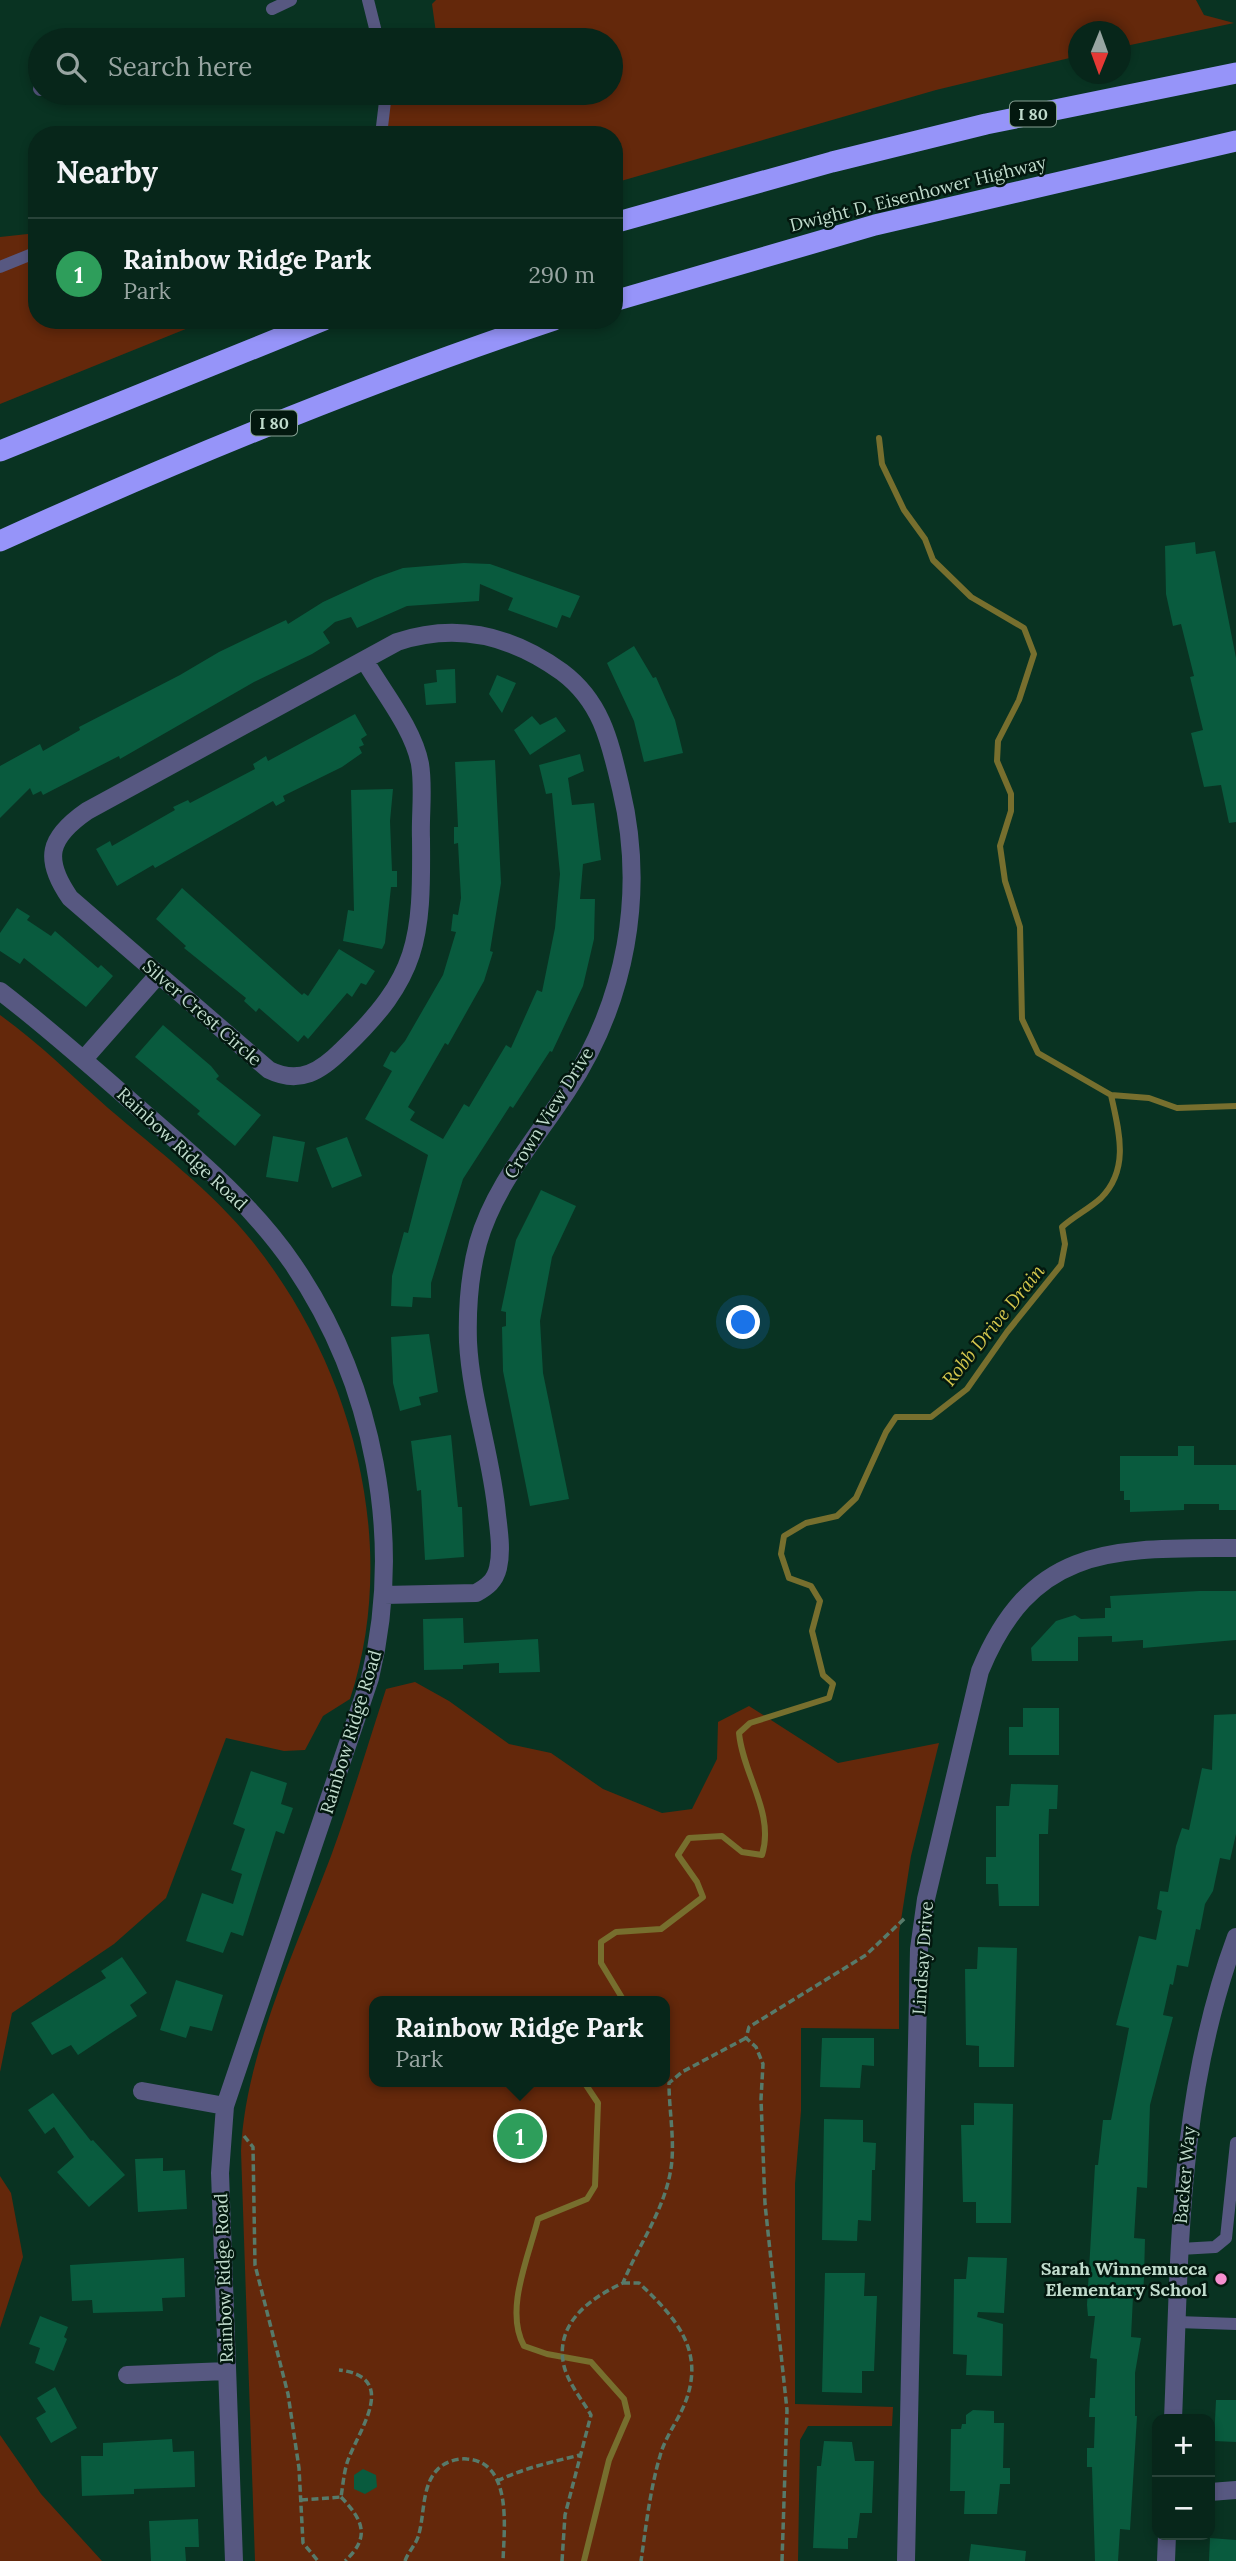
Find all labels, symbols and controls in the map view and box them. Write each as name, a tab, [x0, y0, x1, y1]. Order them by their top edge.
north arrow	[1068, 21, 1131, 84]
search box	[28, 28, 623, 105]
icon: search	[52, 48, 90, 86]
text: Search here	[108, 50, 252, 83]
road number: I 80	[1010, 102, 1056, 126]
street label: Dwight D. Eisenhower Highway	[787, 150, 1049, 237]
text: Nearby	[56, 153, 158, 191]
text: Rainbow Ridge Park	[123, 243, 372, 276]
text: 1	[74, 260, 84, 289]
text: 290 m	[528, 260, 595, 289]
text: Park	[123, 276, 171, 305]
road number: I 80	[251, 410, 297, 436]
street label: Silver Crest Circle	[138, 954, 267, 1071]
street label: Crown View Drive	[499, 1042, 598, 1183]
street label: Rainbow Ridge Road	[112, 1082, 252, 1215]
water label: Robb Drive Drain	[937, 1259, 1050, 1391]
your location	[726, 1305, 760, 1339]
street label: Rainbow Ridge Road	[315, 1647, 386, 1816]
street label: Lindsay Drive	[907, 1900, 938, 2016]
popup	[369, 1996, 670, 2087]
text: Rainbow Ridge Park	[395, 2011, 644, 2044]
text: Park	[395, 2044, 443, 2073]
pin: 1	[497, 2110, 543, 2162]
street label: Backer Way	[1169, 2125, 1200, 2225]
street label: Rainbow Ridge Road	[209, 2193, 238, 2363]
place label: Sarah Winnemucca Elementary School	[1041, 2257, 1208, 2301]
marker: Sarah Winnemucca Elementary School	[1213, 2271, 1229, 2287]
map controls	[1152, 2414, 1215, 2540]
button: +	[1152, 2414, 1215, 2477]
button: −	[1152, 2477, 1215, 2540]

